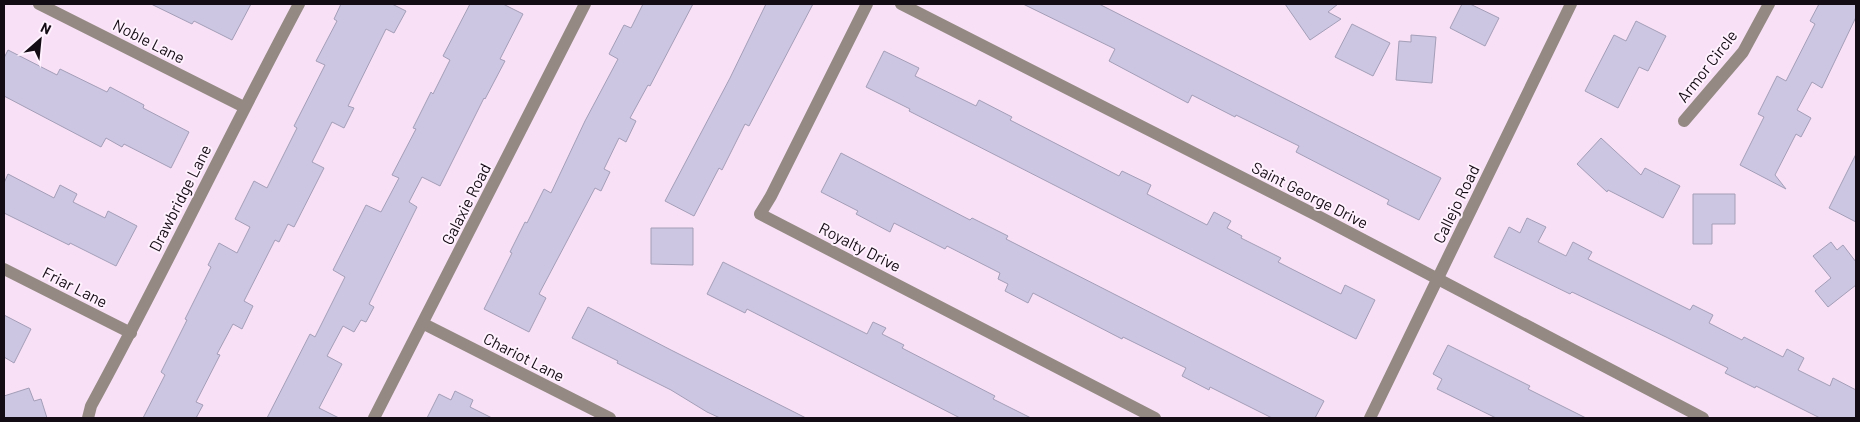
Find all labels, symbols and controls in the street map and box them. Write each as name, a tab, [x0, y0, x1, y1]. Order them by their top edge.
street label: Noble Lane	[110, 14, 188, 67]
north arrow	[15, 15, 65, 65]
text: N	[38, 18, 54, 38]
street label: Armor Circle	[1673, 26, 1741, 106]
street label: Drawbridge Lane	[144, 141, 215, 254]
street label: Saint George Drive	[1249, 157, 1371, 232]
street label: Galaxie Road	[437, 160, 494, 248]
street label: Callejo Road	[1428, 161, 1483, 246]
street label: Royalty Drive	[816, 218, 904, 275]
street label: Friar Lane	[40, 262, 111, 311]
street label: Chariot Lane	[481, 328, 568, 385]

